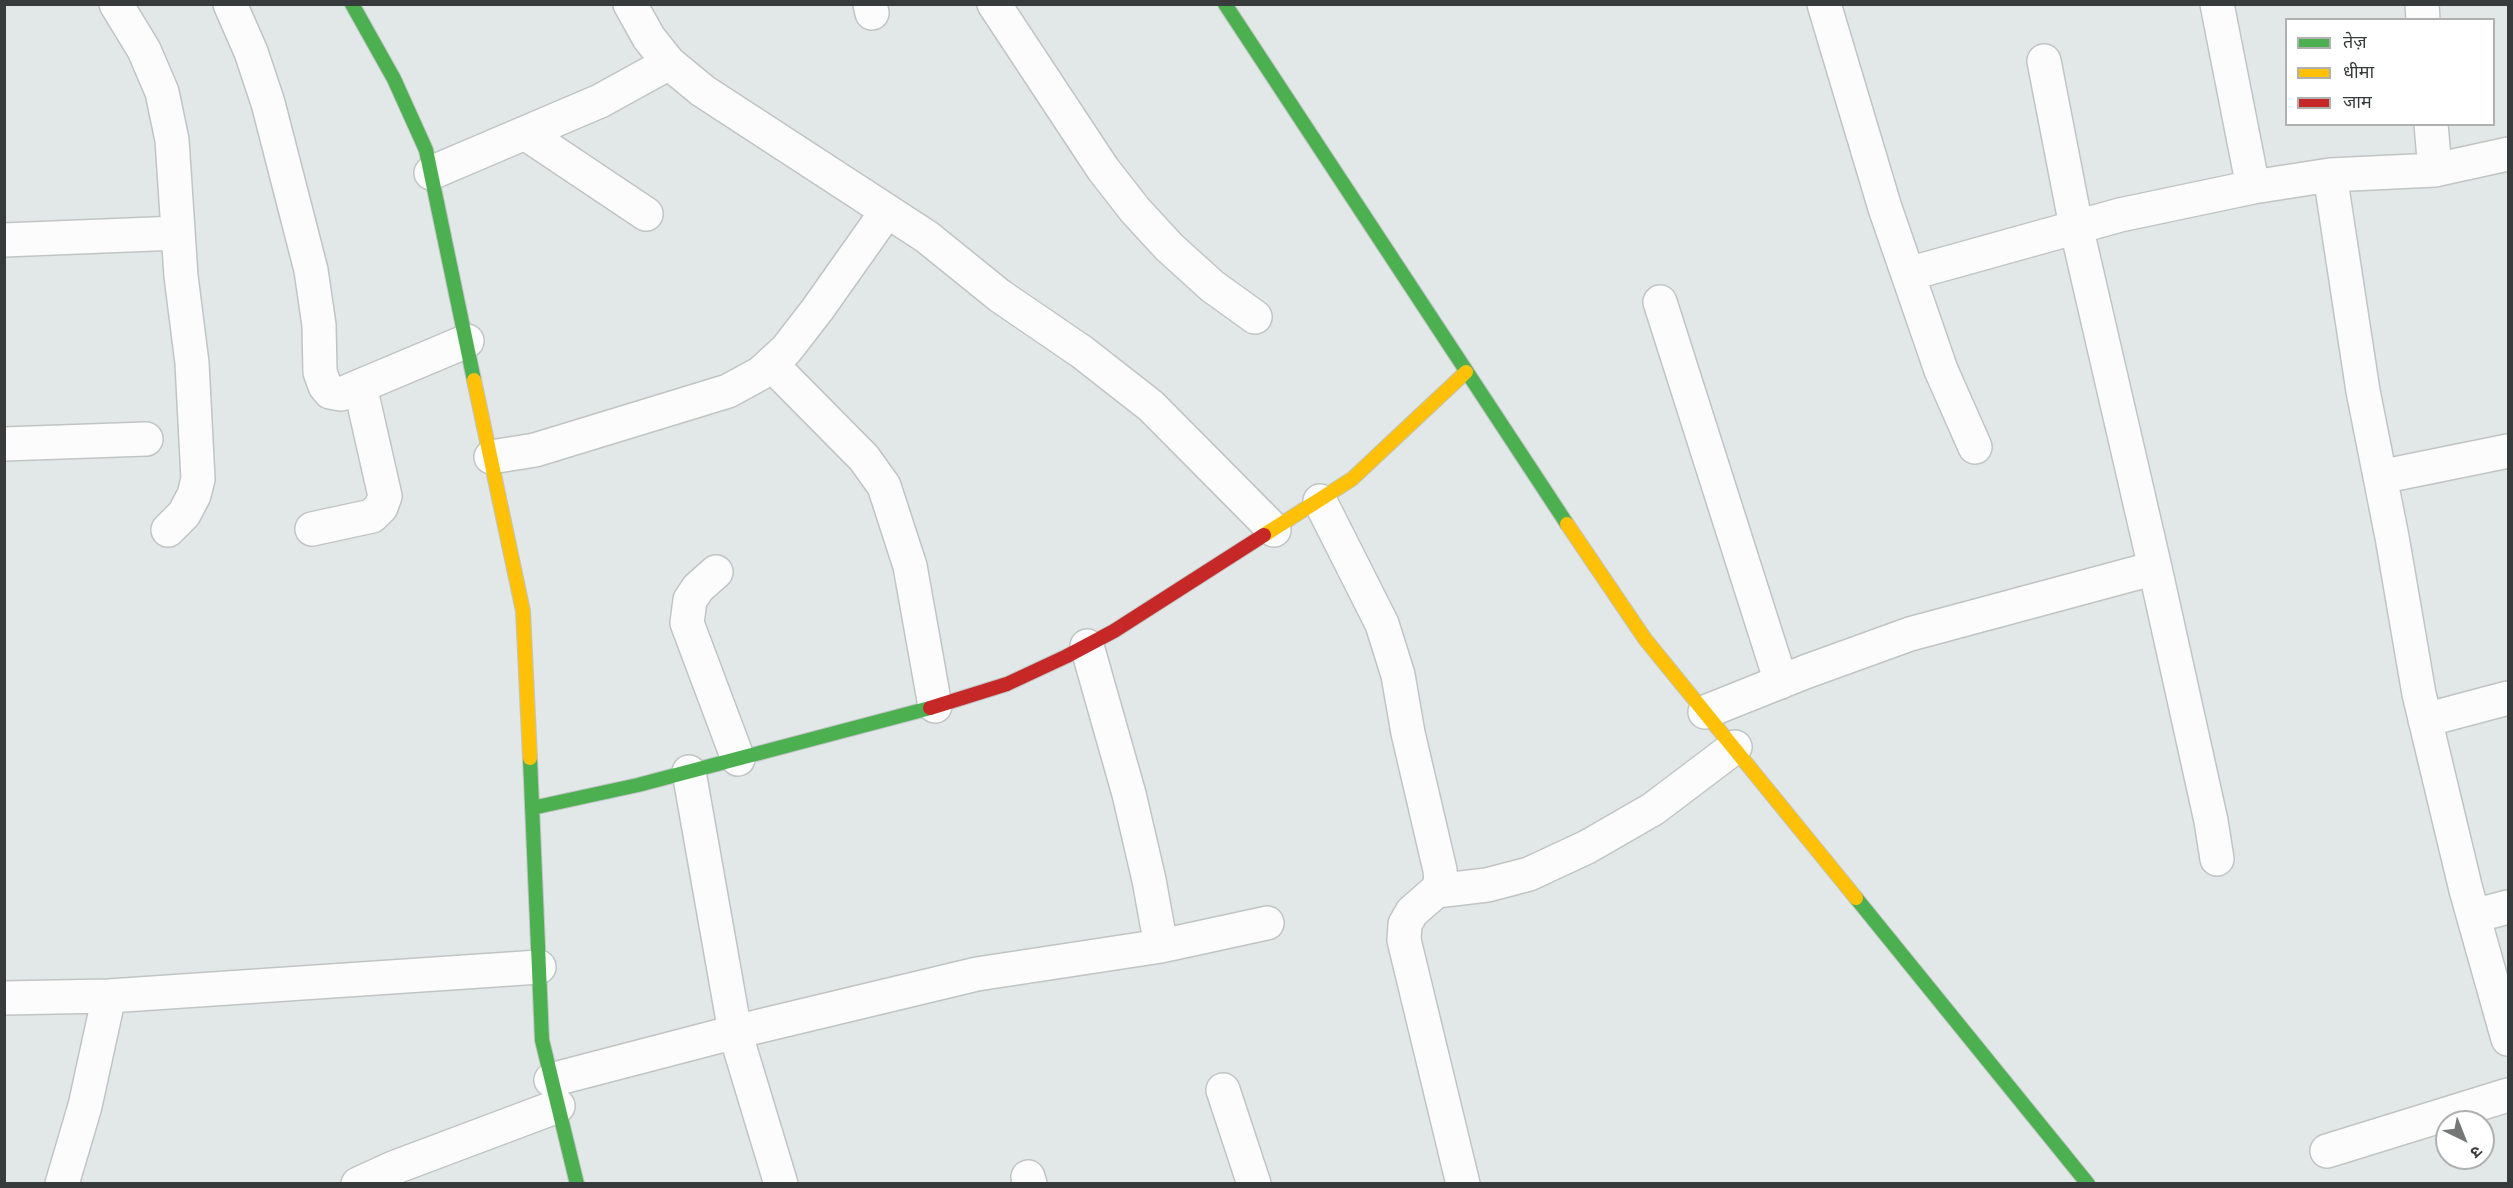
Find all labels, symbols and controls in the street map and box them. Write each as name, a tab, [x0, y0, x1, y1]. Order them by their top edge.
legend	[2285, 18, 2495, 126]
text: तेज़	[2343, 31, 2367, 53]
text: धीमा	[2343, 61, 2374, 83]
text: जाम	[2343, 91, 2372, 113]
north arrow	[2435, 1110, 2495, 1170]
text: उ	[2466, 1142, 2486, 1162]

